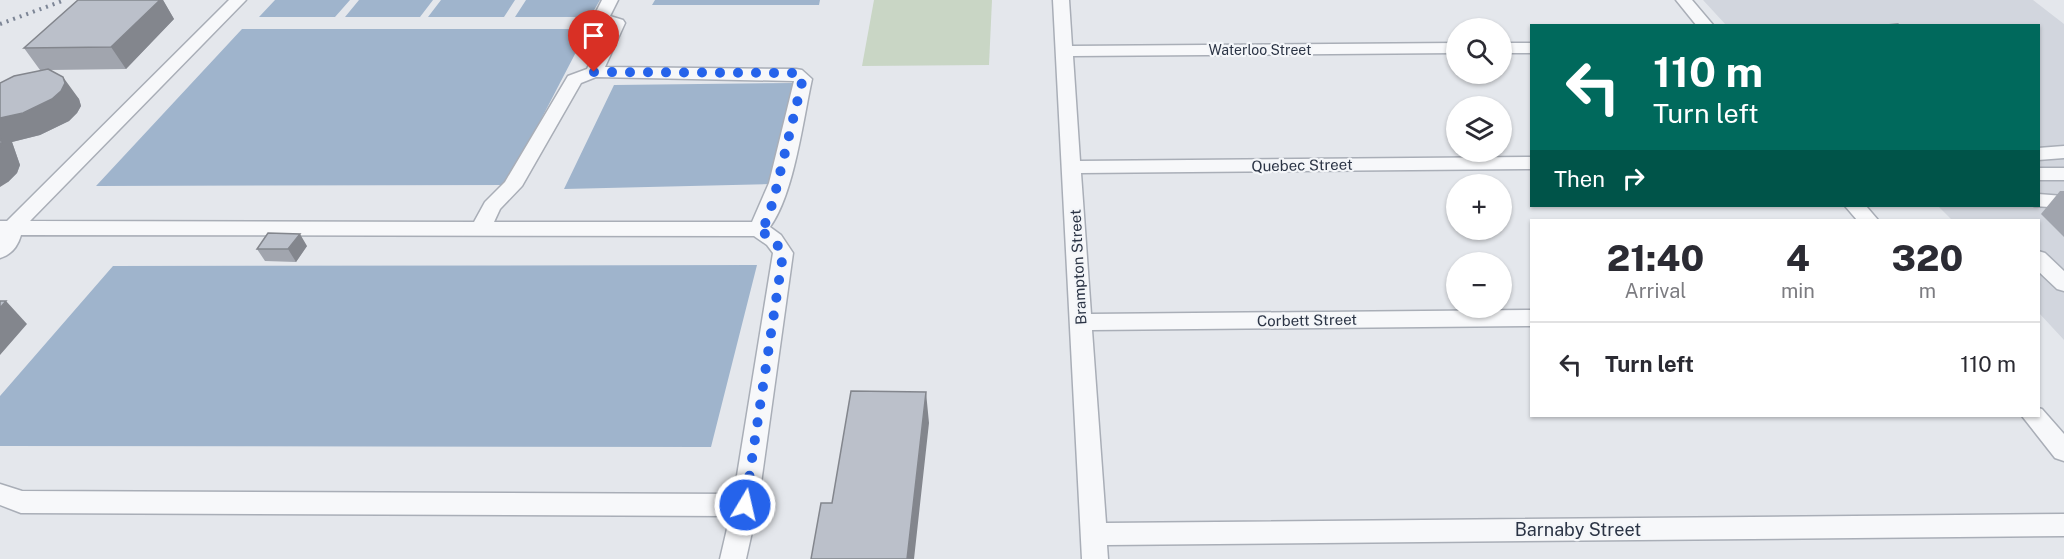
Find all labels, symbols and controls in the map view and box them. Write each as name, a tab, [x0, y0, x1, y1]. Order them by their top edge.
pin	[568, 10, 619, 72]
map controls	[1446, 18, 1512, 318]
button: search	[1446, 18, 1512, 84]
icon: arrive	[577, 19, 610, 52]
street label: Waterloo Street	[1209, 42, 1311, 58]
text: 110 m	[1653, 47, 1763, 96]
icon: left	[1554, 48, 1632, 126]
button: layers	[1446, 96, 1512, 162]
text: Turn left	[1653, 97, 1759, 129]
street label: Quebec Street	[1251, 156, 1353, 174]
icon: right	[1617, 162, 1650, 195]
text: Then	[1554, 166, 1605, 192]
button: +	[1446, 174, 1512, 240]
street label: Brampton Street	[1066, 209, 1090, 325]
text: 21:40	[1607, 237, 1704, 279]
text: 4	[1786, 237, 1810, 279]
text: 320	[1892, 237, 1963, 279]
button: −	[1446, 252, 1512, 318]
text: Arrival	[1625, 279, 1686, 303]
text: min	[1781, 279, 1815, 303]
text: m	[1919, 279, 1936, 303]
street label: Corbett Street	[1257, 311, 1357, 329]
icon: left	[1554, 348, 1587, 381]
text: Turn left	[1605, 351, 1694, 377]
text: 110 m	[1960, 351, 2016, 377]
position arrow	[713, 473, 777, 537]
street label: Barnaby Street	[1515, 519, 1641, 540]

